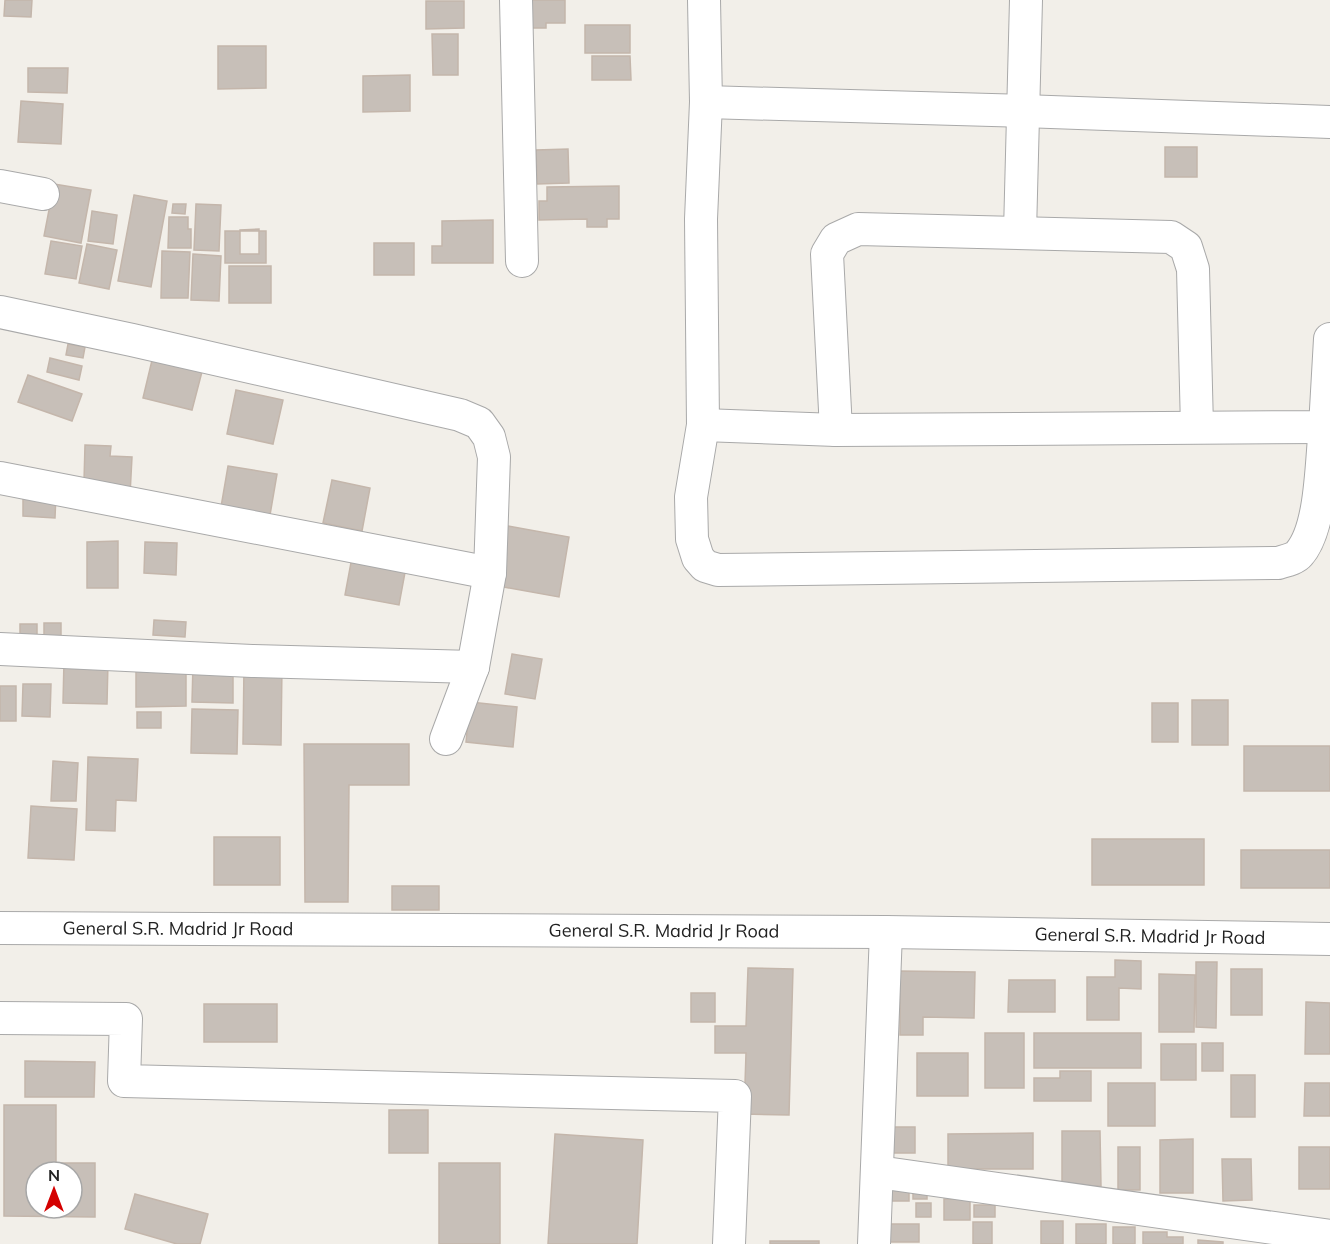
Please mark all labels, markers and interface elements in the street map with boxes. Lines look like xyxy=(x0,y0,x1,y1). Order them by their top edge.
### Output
street label: General S.R. Madrid Jr Road xyxy=(62,916,294,940)
street label: General S.R. Madrid Jr Road xyxy=(548,918,780,943)
street label: General S.R. Madrid Jr Road xyxy=(1034,922,1266,949)
north arrow xyxy=(24,1160,84,1220)
text: N xyxy=(48,1165,60,1185)

